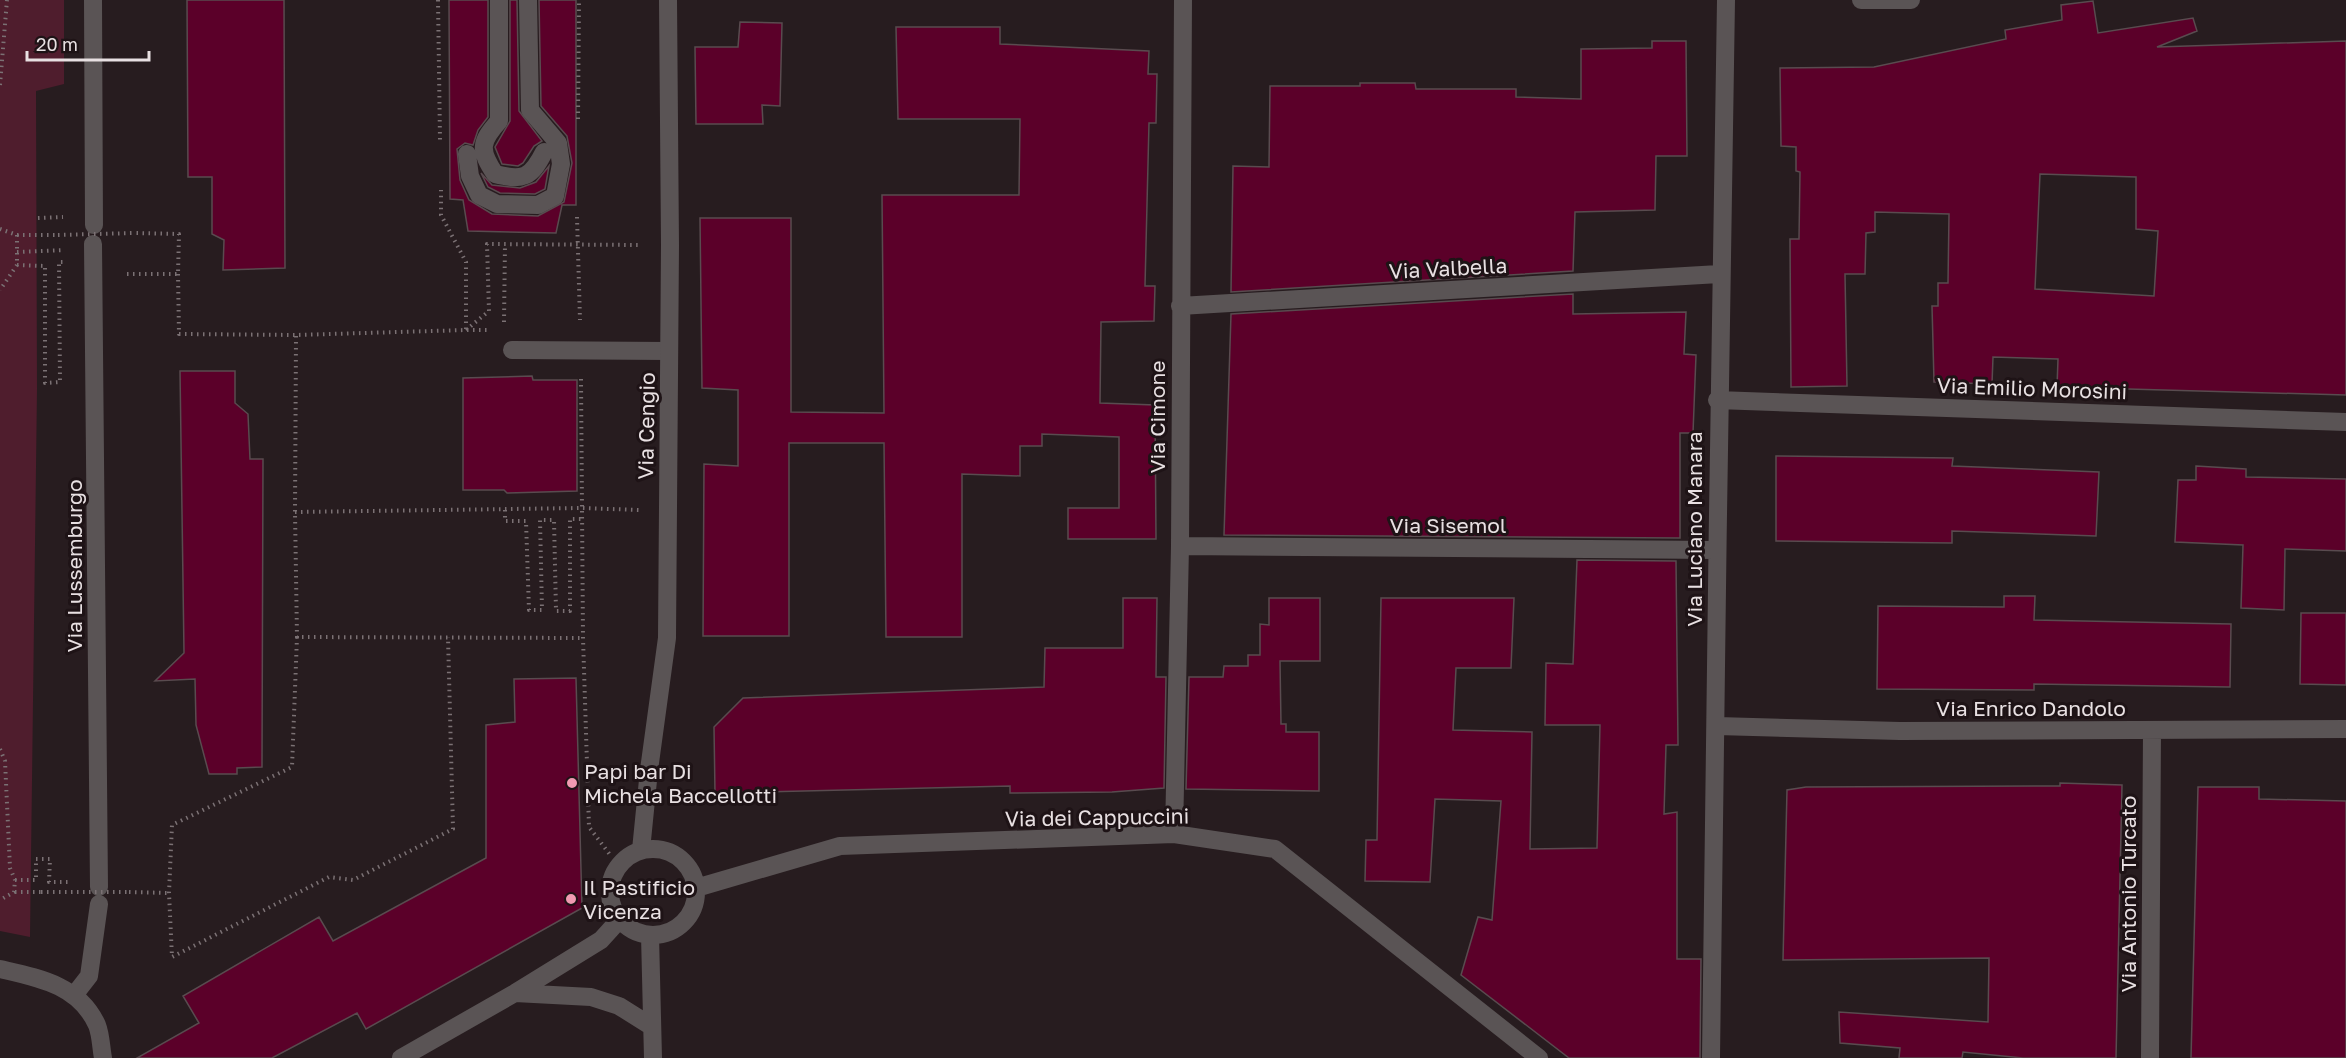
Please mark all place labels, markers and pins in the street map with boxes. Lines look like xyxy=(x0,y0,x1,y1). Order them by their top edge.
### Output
place label: Papi bar Di Michela Baccellotti xyxy=(584,758,777,808)
marker: Papi bar Di Michela Baccellotti xyxy=(565,776,579,790)
place label: Il Pastificio Vicenza xyxy=(583,874,695,924)
marker: Il Pastificio Vicenza xyxy=(564,892,578,906)

